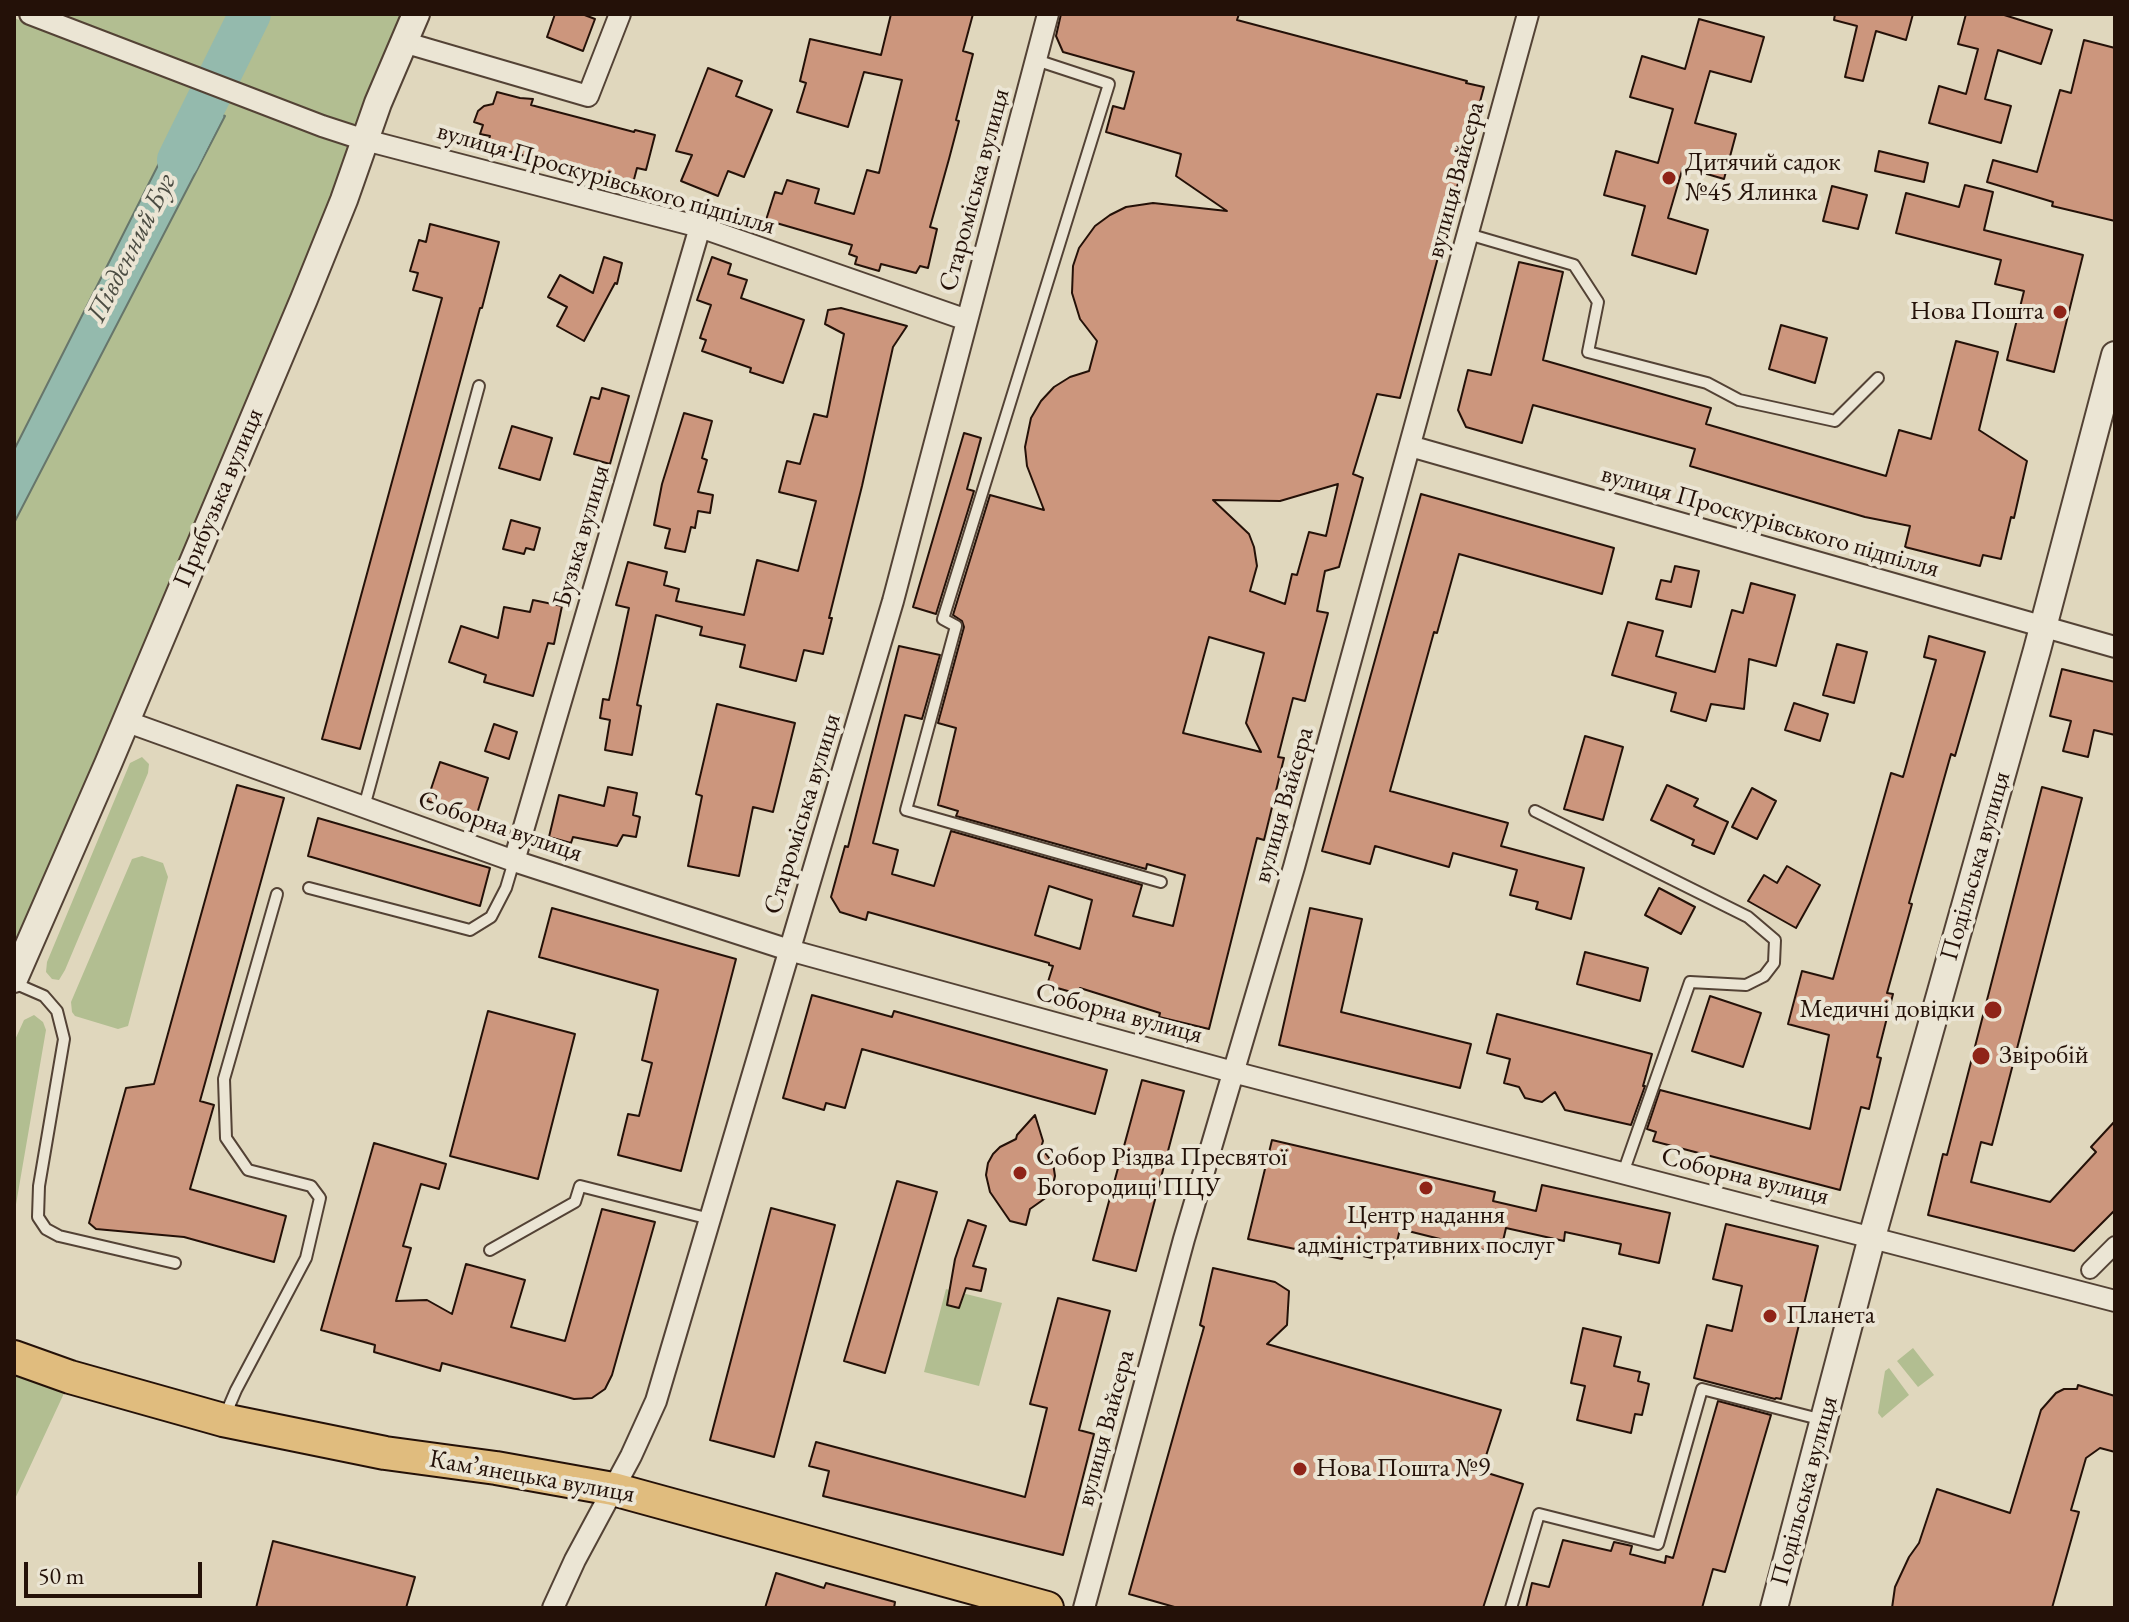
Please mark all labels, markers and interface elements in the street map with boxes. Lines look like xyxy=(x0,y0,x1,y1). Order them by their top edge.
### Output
street label: Староміська вулиця xyxy=(933,85,1017,295)
street label: вулиця Вайсера xyxy=(1420,98,1492,262)
street label: вулиця Проскурівського підпілля xyxy=(433,116,779,242)
place label: Дитячий садок №45 Ялинка xyxy=(1685,147,1841,208)
water label: Південний Буг xyxy=(80,168,184,328)
marker: Дитячий садок №45 Ялинка xyxy=(1660,169,1678,187)
place label: Нова Пошта xyxy=(1910,296,2044,328)
marker: Нова Пошта xyxy=(2051,303,2069,321)
street label: Прибузька вулиця xyxy=(167,404,271,592)
street label: вулиця Проскурівського підпілля xyxy=(1597,459,1943,585)
street label: Бузька вулиця xyxy=(547,461,617,611)
street label: Староміська вулиця xyxy=(758,710,848,918)
street label: вулиця Вайсера xyxy=(1247,723,1321,887)
street label: Подільська вулиця xyxy=(1934,768,2018,964)
street label: Соборна вулиця xyxy=(414,784,586,870)
street label: Соборна вулиця xyxy=(1032,977,1206,1051)
place label: Медичні довідки xyxy=(1800,994,1975,1026)
marker: Медичні довідки xyxy=(1982,999,2004,1021)
place label: Звіробій xyxy=(1999,1040,2088,1072)
marker: Звіробій xyxy=(1970,1045,1992,1067)
street label: Соборна вулиця xyxy=(1658,1141,1832,1213)
place label: Собор Різдва Пресвятої Богородиці ПЦУ xyxy=(1036,1142,1287,1204)
marker: Собор Різдва Пресвятої Богородиці ПЦУ xyxy=(1011,1164,1029,1182)
marker: Центр надання адміністративних послуг xyxy=(1417,1179,1435,1197)
place label: Центр надання адміністративних послуг xyxy=(1297,1200,1555,1262)
place label: Планета xyxy=(1786,1300,1875,1332)
marker: Планета xyxy=(1761,1307,1779,1325)
street label: вулиця Вайсера xyxy=(1070,1346,1142,1510)
street label: Подільська вулиця xyxy=(1765,1393,1845,1589)
street label: Камʼянецька вулиця xyxy=(427,1444,637,1510)
place label: Нова Пошта №9 xyxy=(1316,1453,1490,1485)
marker: Нова Пошта №9 xyxy=(1291,1460,1309,1478)
scale bar xyxy=(28,1546,206,1596)
text: 50 m xyxy=(38,1560,85,1591)

